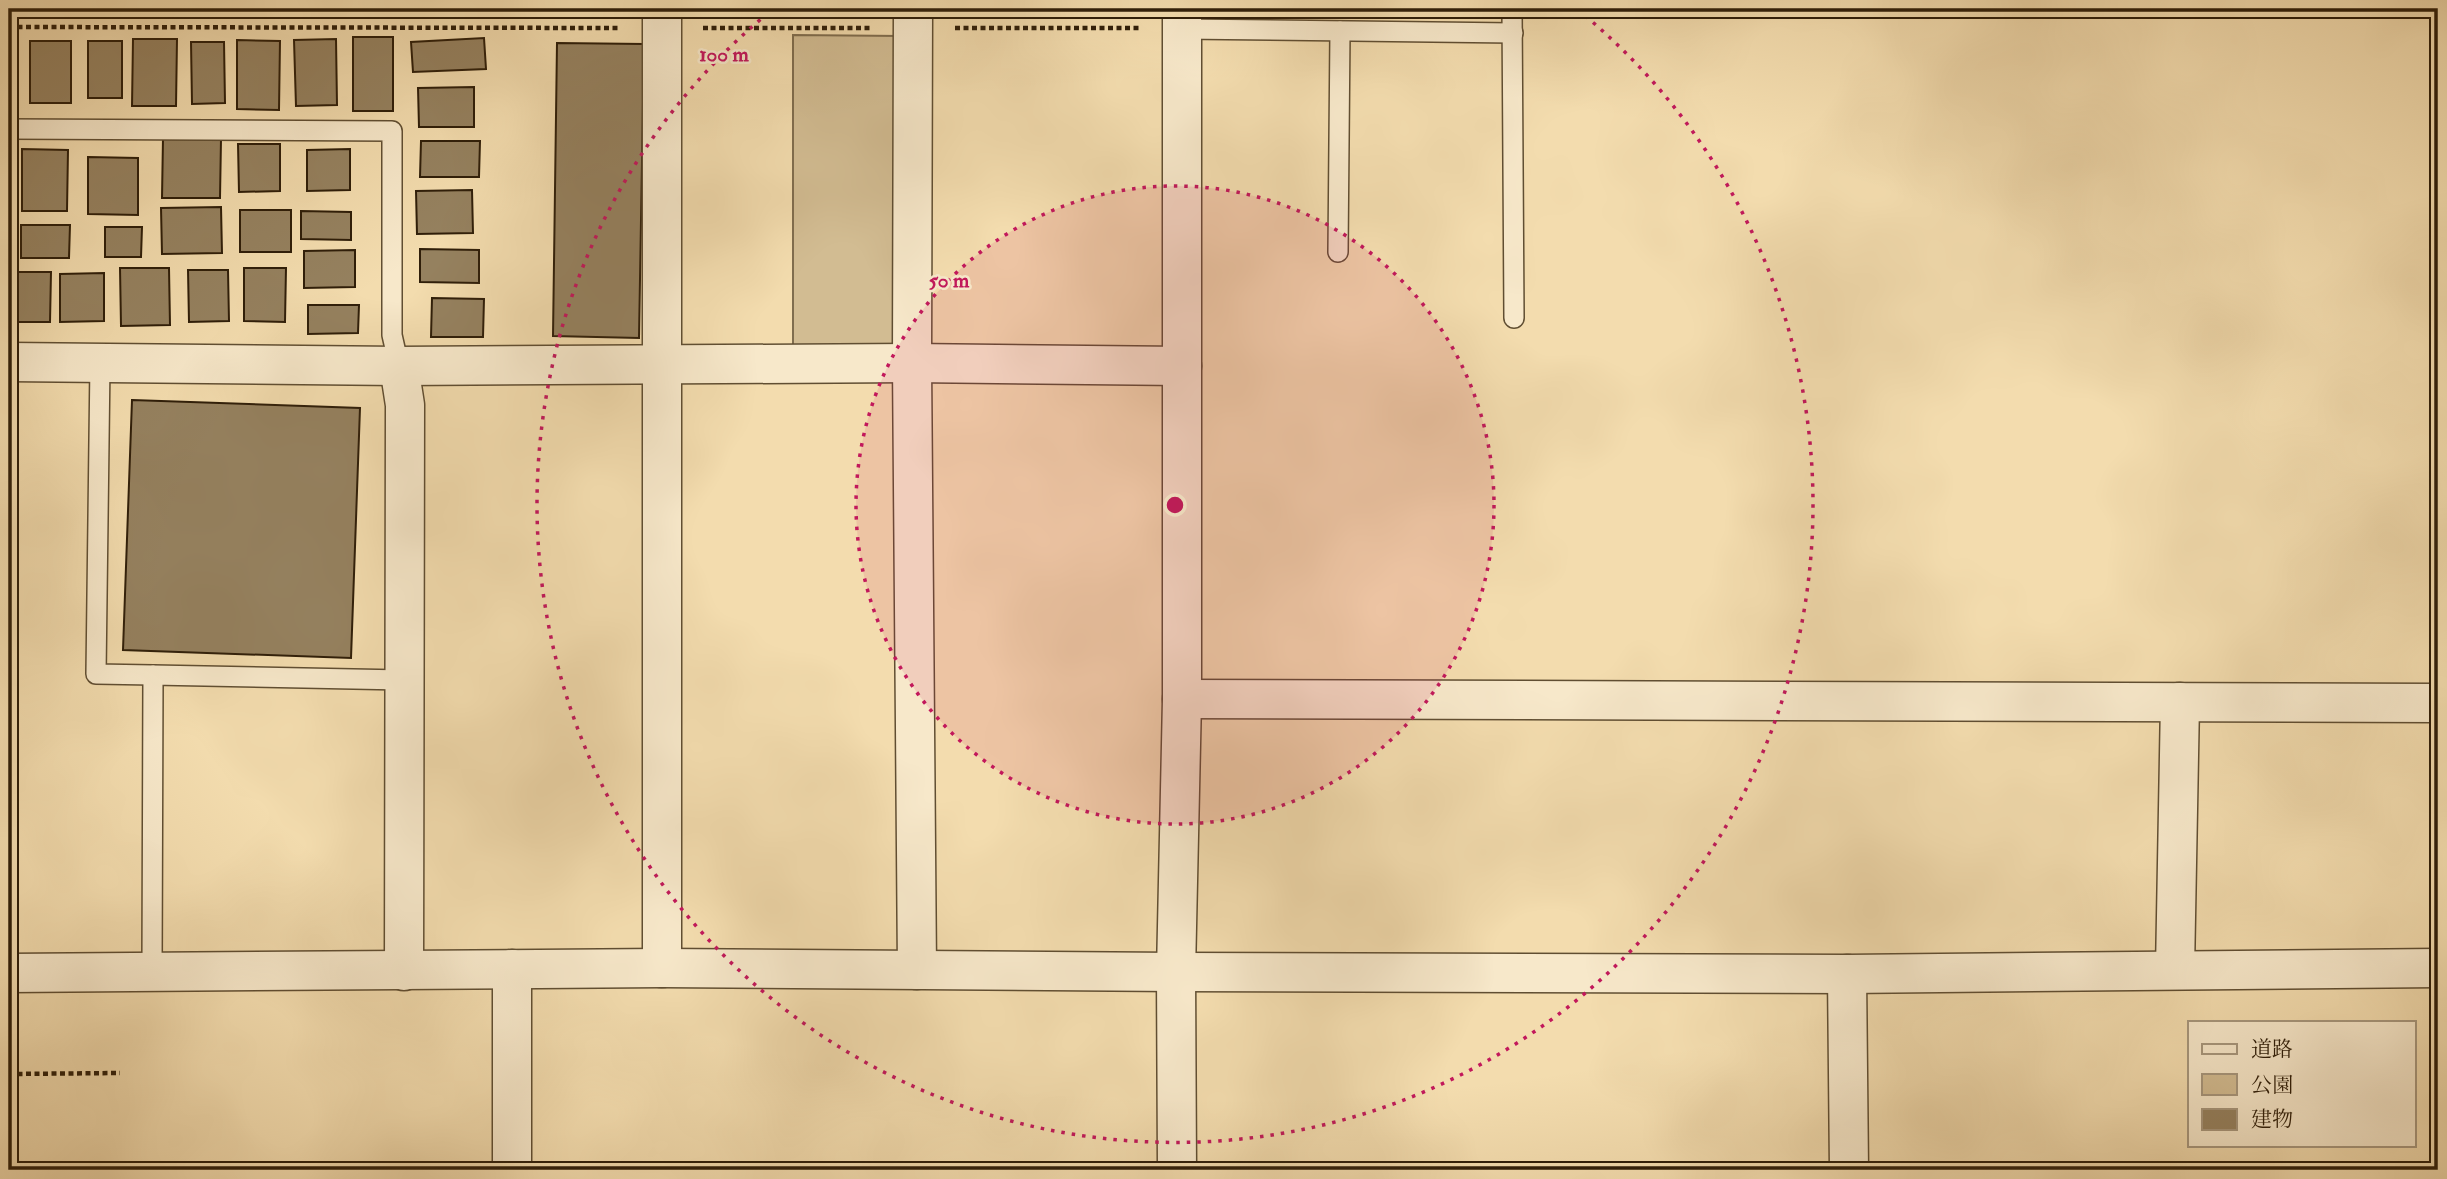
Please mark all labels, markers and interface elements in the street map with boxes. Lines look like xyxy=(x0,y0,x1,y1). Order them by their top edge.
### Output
text: 100 m xyxy=(699,41,750,68)
text: 50 m xyxy=(929,267,970,294)
centre of rings xyxy=(1163,493,1187,517)
legend xyxy=(2188,1021,2416,1148)
text: 道路 xyxy=(2251,1036,2293,1063)
text: 公園 xyxy=(2251,1072,2293,1099)
text: 建物 xyxy=(2251,1106,2293,1133)

